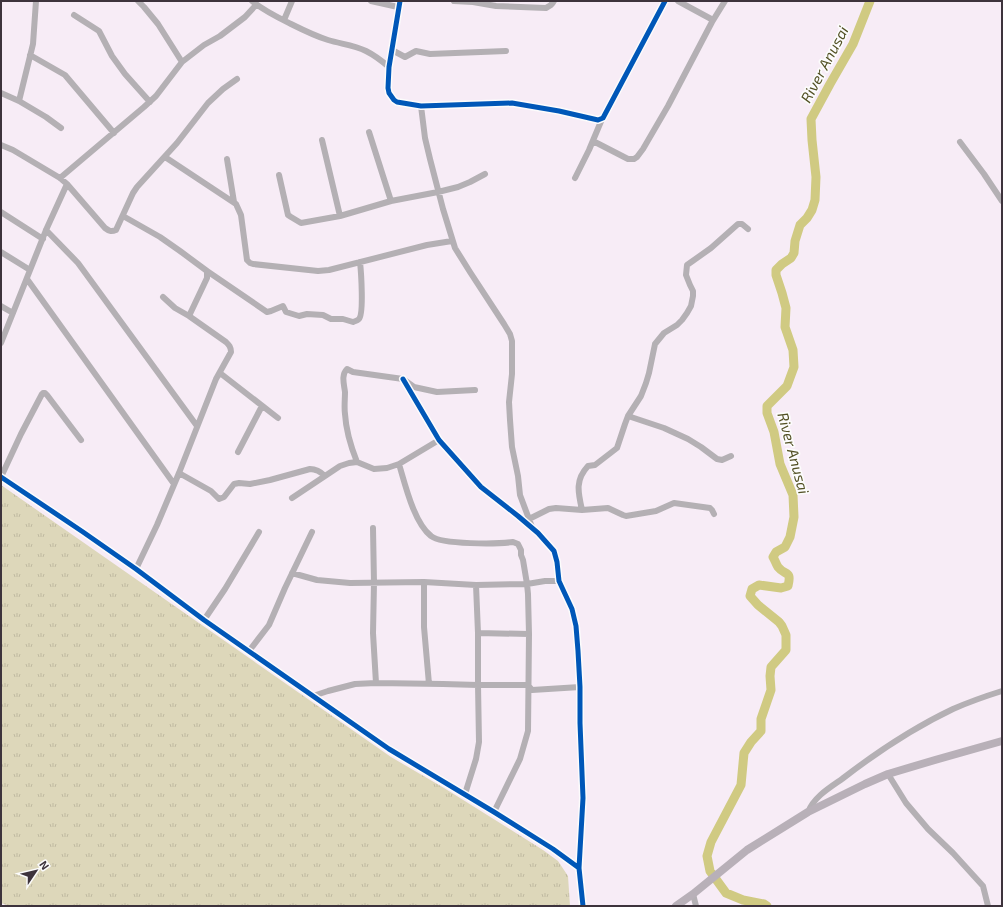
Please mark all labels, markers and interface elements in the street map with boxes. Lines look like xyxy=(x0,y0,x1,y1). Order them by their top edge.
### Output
water label: River Anusai xyxy=(796,22,852,105)
water label: River Anusai xyxy=(774,410,814,496)
north arrow xyxy=(16,851,56,891)
text: N xyxy=(37,858,52,872)

